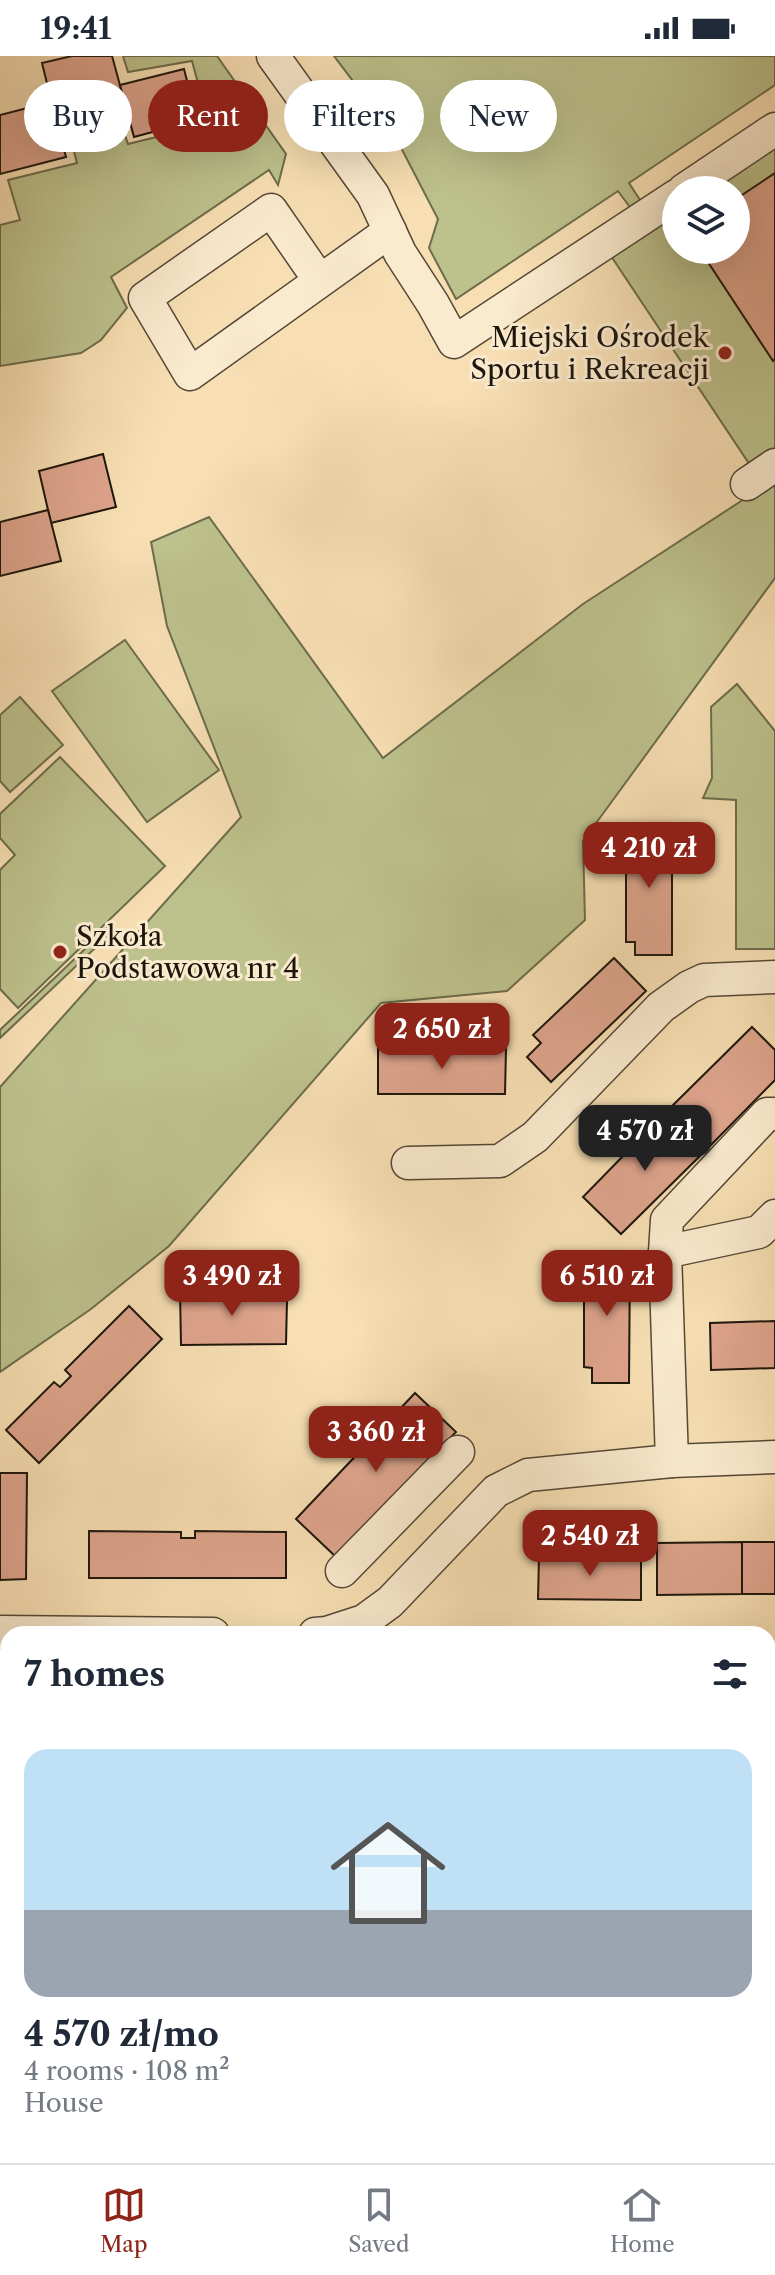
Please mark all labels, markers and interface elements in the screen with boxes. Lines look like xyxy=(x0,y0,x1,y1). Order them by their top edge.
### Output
text: 19:41 xyxy=(40,10,112,47)
chip: Buy xyxy=(24,80,132,152)
chip: Rent xyxy=(148,80,268,152)
chip: Filters xyxy=(284,80,424,152)
chip: New xyxy=(440,80,557,152)
map controls xyxy=(662,176,750,264)
button: layers xyxy=(662,176,750,264)
place label: Miejski Ośrodek Sportu i Rekreacji xyxy=(470,320,711,386)
marker: Miejski Ośrodek Sportu i Rekreacji xyxy=(716,344,734,362)
pin: 4 210 zł xyxy=(566,822,732,890)
text: 4 210 zł xyxy=(601,832,697,864)
place label: Szkoła Podstawowa nr 4 xyxy=(76,919,299,985)
marker: Szkoła Podstawowa nr 4 xyxy=(51,943,69,961)
pin: 2 650 zł xyxy=(359,1003,525,1071)
text: 2 650 zł xyxy=(393,1013,491,1045)
pin: 4 570 zł xyxy=(562,1105,728,1173)
text: 4 570 zł xyxy=(597,1115,693,1147)
pin: 3 490 zł xyxy=(149,1250,315,1318)
pin: 6 510 zł xyxy=(524,1250,690,1318)
text: 3 490 zł xyxy=(182,1260,282,1292)
text: 6 510 zł xyxy=(560,1260,654,1292)
pin: 3 360 zł xyxy=(293,1406,459,1474)
text: 3 360 zł xyxy=(327,1416,425,1448)
pin: 2 540 zł xyxy=(507,1510,673,1578)
text: 2 540 zł xyxy=(541,1520,639,1552)
icon: filters xyxy=(708,1652,752,1696)
text: 7 homes xyxy=(24,1653,165,1695)
icon: home xyxy=(316,1801,460,1945)
text: 4 570 zł/mo xyxy=(24,2013,219,2055)
text: 4 rooms · 108 m² xyxy=(24,2055,230,2087)
text: House xyxy=(24,2087,104,2119)
tab: Map xyxy=(100,2183,148,2258)
tab: Saved xyxy=(348,2183,409,2258)
tab: Home xyxy=(610,2183,675,2258)

